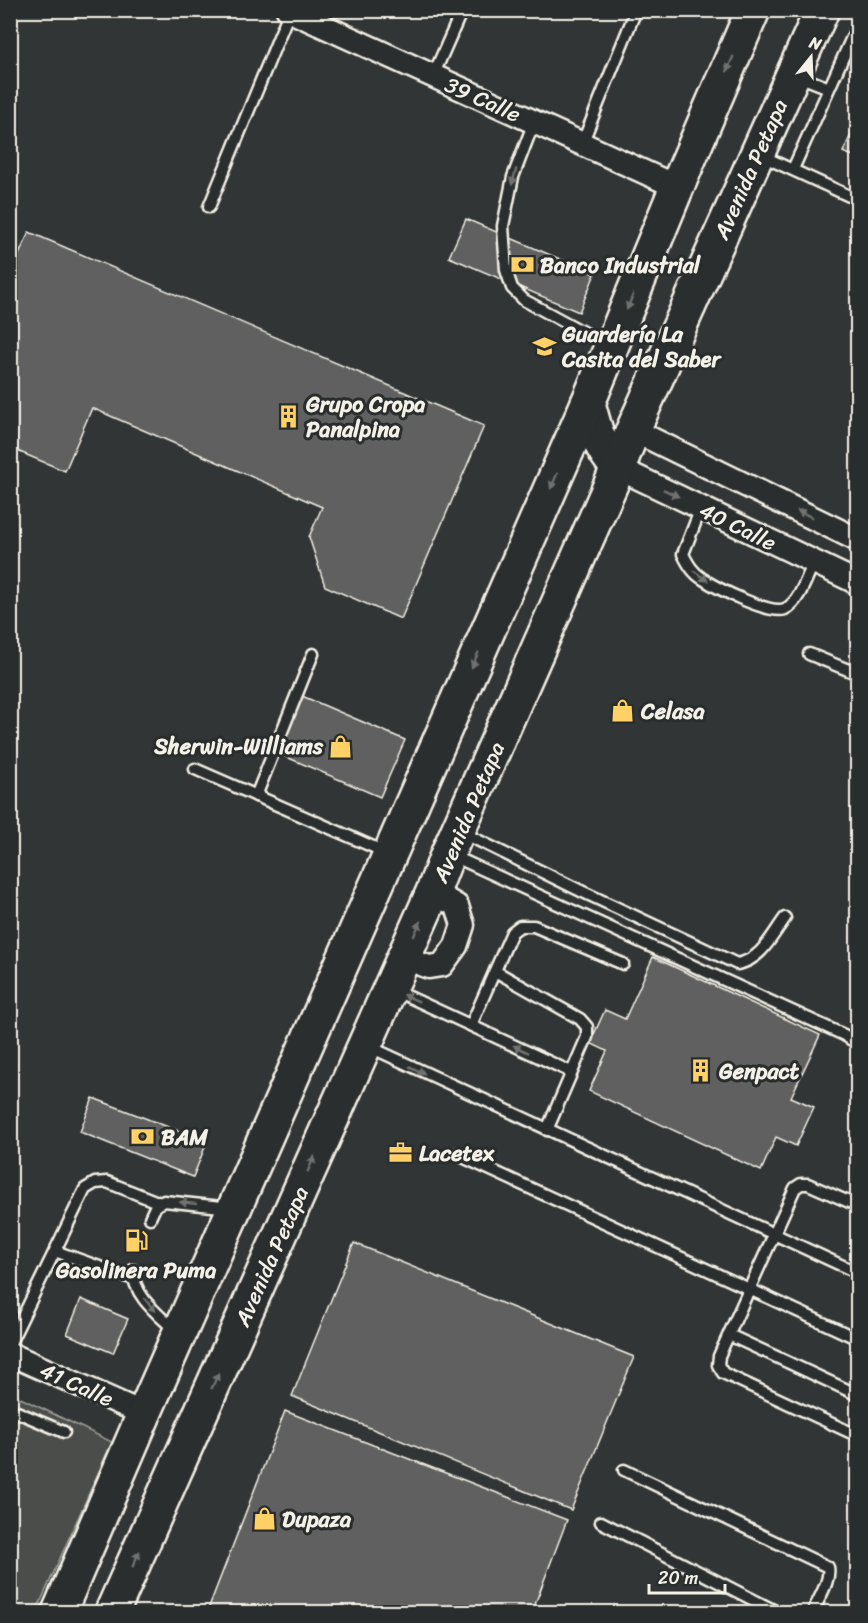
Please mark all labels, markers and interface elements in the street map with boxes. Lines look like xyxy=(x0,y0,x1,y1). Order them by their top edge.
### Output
north arrow xyxy=(781,27,841,87)
text: N xyxy=(805,27,826,59)
one-way arrow xyxy=(725,56,735,74)
street label: 39 Calle xyxy=(438,65,527,134)
street label: Avenida Petapa xyxy=(702,93,799,247)
one-way arrow xyxy=(508,168,518,186)
place label: Banco Industrial xyxy=(540,246,702,285)
bank icon: Banco Industrial xyxy=(509,252,535,278)
one-way arrow xyxy=(625,293,635,311)
place label: Guardería La Casita del Saber xyxy=(561,315,722,379)
school or university icon: Guardería La Casita del Saber xyxy=(531,334,557,360)
place label: Grupo Cropa Panalpina xyxy=(305,385,425,449)
building icon: Grupo Cropa Panalpina xyxy=(275,404,301,430)
one-way arrow xyxy=(549,473,558,490)
one-way arrow xyxy=(662,488,680,498)
street label: 40 Calle xyxy=(692,491,783,562)
one-way arrow xyxy=(796,510,814,520)
one-way arrow xyxy=(693,570,709,583)
one-way arrow xyxy=(470,651,479,669)
place label: Celasa xyxy=(640,692,705,731)
shop icon: Celasa xyxy=(610,698,636,724)
place label: Sherwin-Williams xyxy=(153,727,324,766)
shop icon: Sherwin-Williams xyxy=(328,733,354,759)
street label: Avenida Petapa xyxy=(421,735,516,890)
one-way arrow xyxy=(412,919,422,937)
one-way arrow xyxy=(402,993,420,1003)
one-way arrow xyxy=(512,1044,529,1053)
place label: Genpact xyxy=(718,1052,800,1091)
building icon: Genpact xyxy=(688,1058,714,1084)
one-way arrow xyxy=(408,1066,425,1075)
place label: BAM xyxy=(161,1118,208,1157)
bank icon: BAM xyxy=(130,1124,156,1150)
place label: Lacetex xyxy=(419,1134,495,1173)
office icon: Lacetex xyxy=(388,1140,414,1166)
one-way arrow xyxy=(307,1156,316,1173)
street label: Avenida Petapa xyxy=(223,1180,320,1334)
one-way arrow xyxy=(178,1199,197,1208)
fuel station icon: Gasolinera Puma xyxy=(123,1228,149,1254)
place label: Gasolinera Puma xyxy=(55,1251,216,1290)
one-way arrow xyxy=(143,1297,156,1312)
street label: 41 Calle xyxy=(33,1351,120,1418)
one-way arrow xyxy=(211,1372,220,1389)
place label: Dupaza xyxy=(282,1500,352,1539)
shop icon: Dupaza xyxy=(251,1506,277,1532)
one-way arrow xyxy=(132,1550,141,1568)
scale bar xyxy=(649,1557,726,1595)
text: 20 m xyxy=(658,1562,698,1594)

